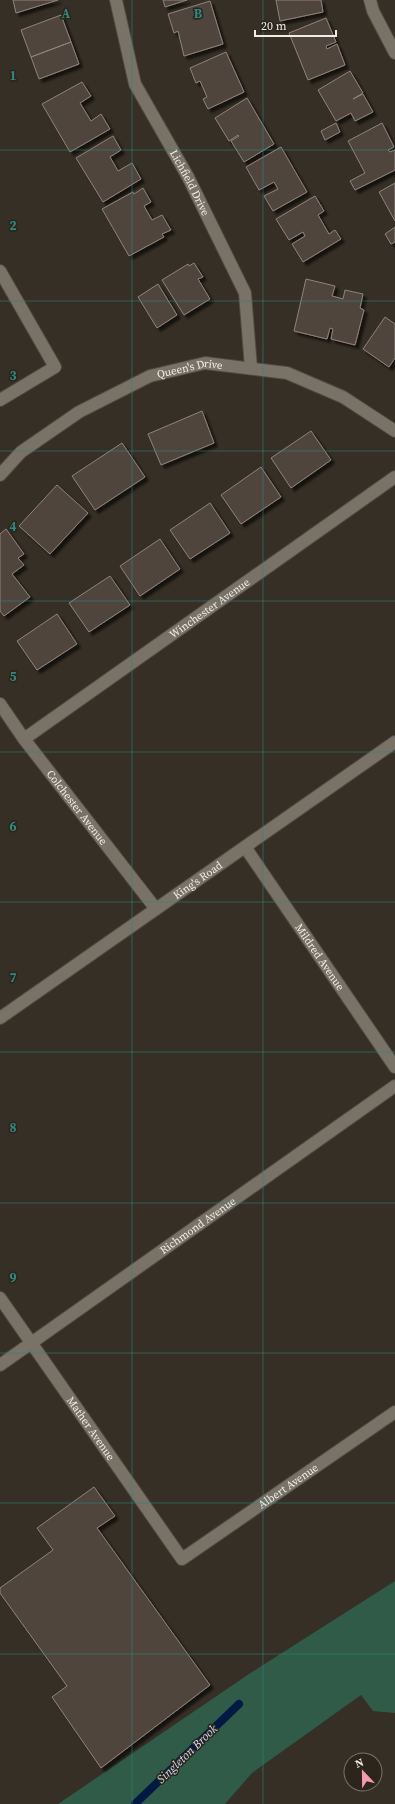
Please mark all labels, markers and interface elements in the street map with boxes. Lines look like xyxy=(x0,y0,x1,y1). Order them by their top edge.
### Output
text: A xyxy=(62,5,71,22)
text: B xyxy=(194,5,203,22)
scale bar xyxy=(255,12,336,38)
text: 20 m xyxy=(261,18,287,34)
text: 1 xyxy=(9,67,17,84)
street label: Lichfield Drive xyxy=(166,147,213,218)
text: 2 xyxy=(9,217,17,234)
street label: Queen's Drive xyxy=(155,355,224,382)
text: 3 xyxy=(9,367,17,384)
text: 4 xyxy=(9,518,17,535)
street label: Winchester Avenue xyxy=(166,574,253,642)
text: 5 xyxy=(9,668,17,685)
street label: Colchester Avenue xyxy=(43,767,111,848)
text: 6 xyxy=(9,818,17,835)
street label: King's Road xyxy=(170,857,226,902)
street label: Mildred Avenue xyxy=(292,920,348,994)
text: 7 xyxy=(9,969,17,986)
text: 8 xyxy=(9,1119,17,1136)
street label: Richmond Avenue xyxy=(157,1193,239,1257)
text: 9 xyxy=(9,1269,17,1286)
street label: Mather Avenue xyxy=(63,1394,119,1464)
street label: Albert Avenue xyxy=(255,1460,321,1512)
water label: Singleton Brook xyxy=(153,1721,221,1787)
north arrow xyxy=(343,1752,383,1792)
text: N xyxy=(353,1755,366,1772)

